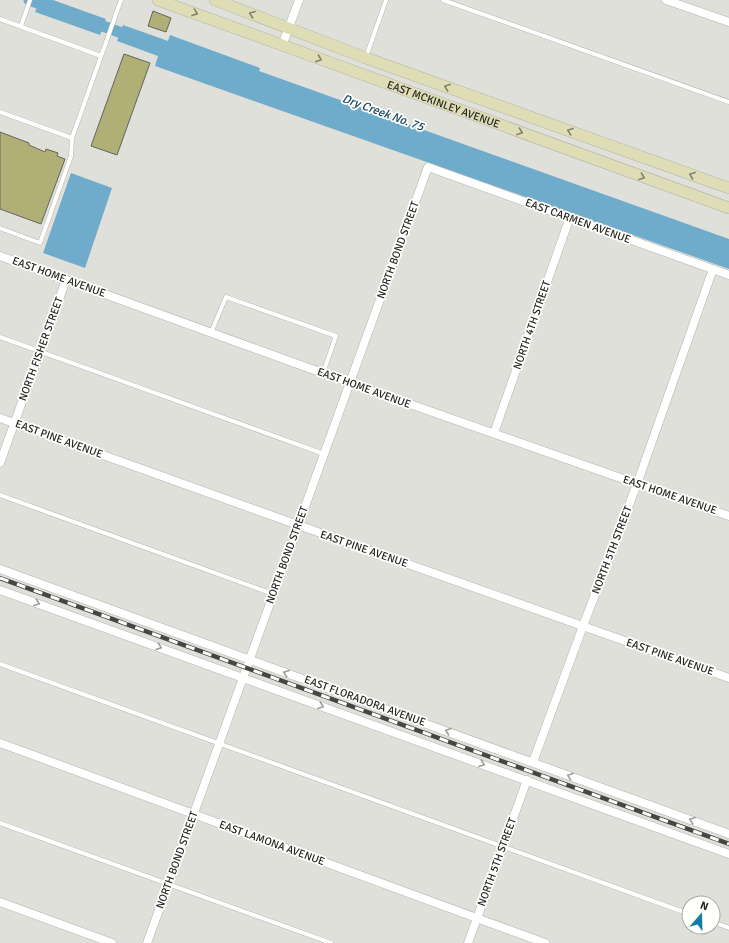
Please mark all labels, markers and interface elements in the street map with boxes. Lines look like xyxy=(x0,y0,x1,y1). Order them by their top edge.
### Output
one-way arrow xyxy=(191,9,198,17)
one-way arrow xyxy=(249,10,256,18)
one-way arrow xyxy=(315,54,322,63)
street label: EAST MCKINLEY AVENUE xyxy=(385,78,502,131)
one-way arrow xyxy=(444,83,451,92)
water label: Dry Creek No. 75 xyxy=(340,91,427,135)
one-way arrow xyxy=(566,127,573,135)
one-way arrow xyxy=(516,128,523,136)
one-way arrow xyxy=(689,171,696,179)
one-way arrow xyxy=(638,172,645,180)
street label: EAST CARMEN AVENUE xyxy=(523,196,633,246)
street label: NORTH BOND STREET xyxy=(374,199,422,301)
street label: EAST HOME AVENUE xyxy=(10,254,108,300)
street label: NORTH 4TH STREET xyxy=(511,278,554,371)
street label: NORTH FISHER STREET xyxy=(16,295,66,403)
street label: EAST HOME AVENUE xyxy=(315,365,413,411)
street label: EAST PINE AVENUE xyxy=(14,417,104,461)
street label: EAST HOME AVENUE xyxy=(621,473,719,517)
street label: NORTH BOND STREET xyxy=(263,504,311,606)
street label: NORTH 5TH STREET xyxy=(589,504,635,596)
street label: EAST PINE AVENUE xyxy=(318,528,410,570)
one-way arrow xyxy=(33,598,40,607)
street label: EAST PINE AVENUE xyxy=(624,636,716,678)
one-way arrow xyxy=(155,643,162,651)
one-way arrow xyxy=(283,669,290,677)
street label: EAST FLORADORA AVENUE xyxy=(303,673,427,729)
one-way arrow xyxy=(317,701,324,709)
one-way arrow xyxy=(445,728,452,736)
one-way arrow xyxy=(479,760,486,768)
one-way arrow xyxy=(567,772,574,780)
street label: NORTH BOND STREET xyxy=(153,809,201,911)
street label: NORTH 5TH STREET xyxy=(475,815,519,908)
one-way arrow xyxy=(689,817,696,825)
street label: EAST LAMONA AVENUE xyxy=(217,818,327,868)
north arrow xyxy=(681,895,721,935)
text: N xyxy=(698,899,710,913)

